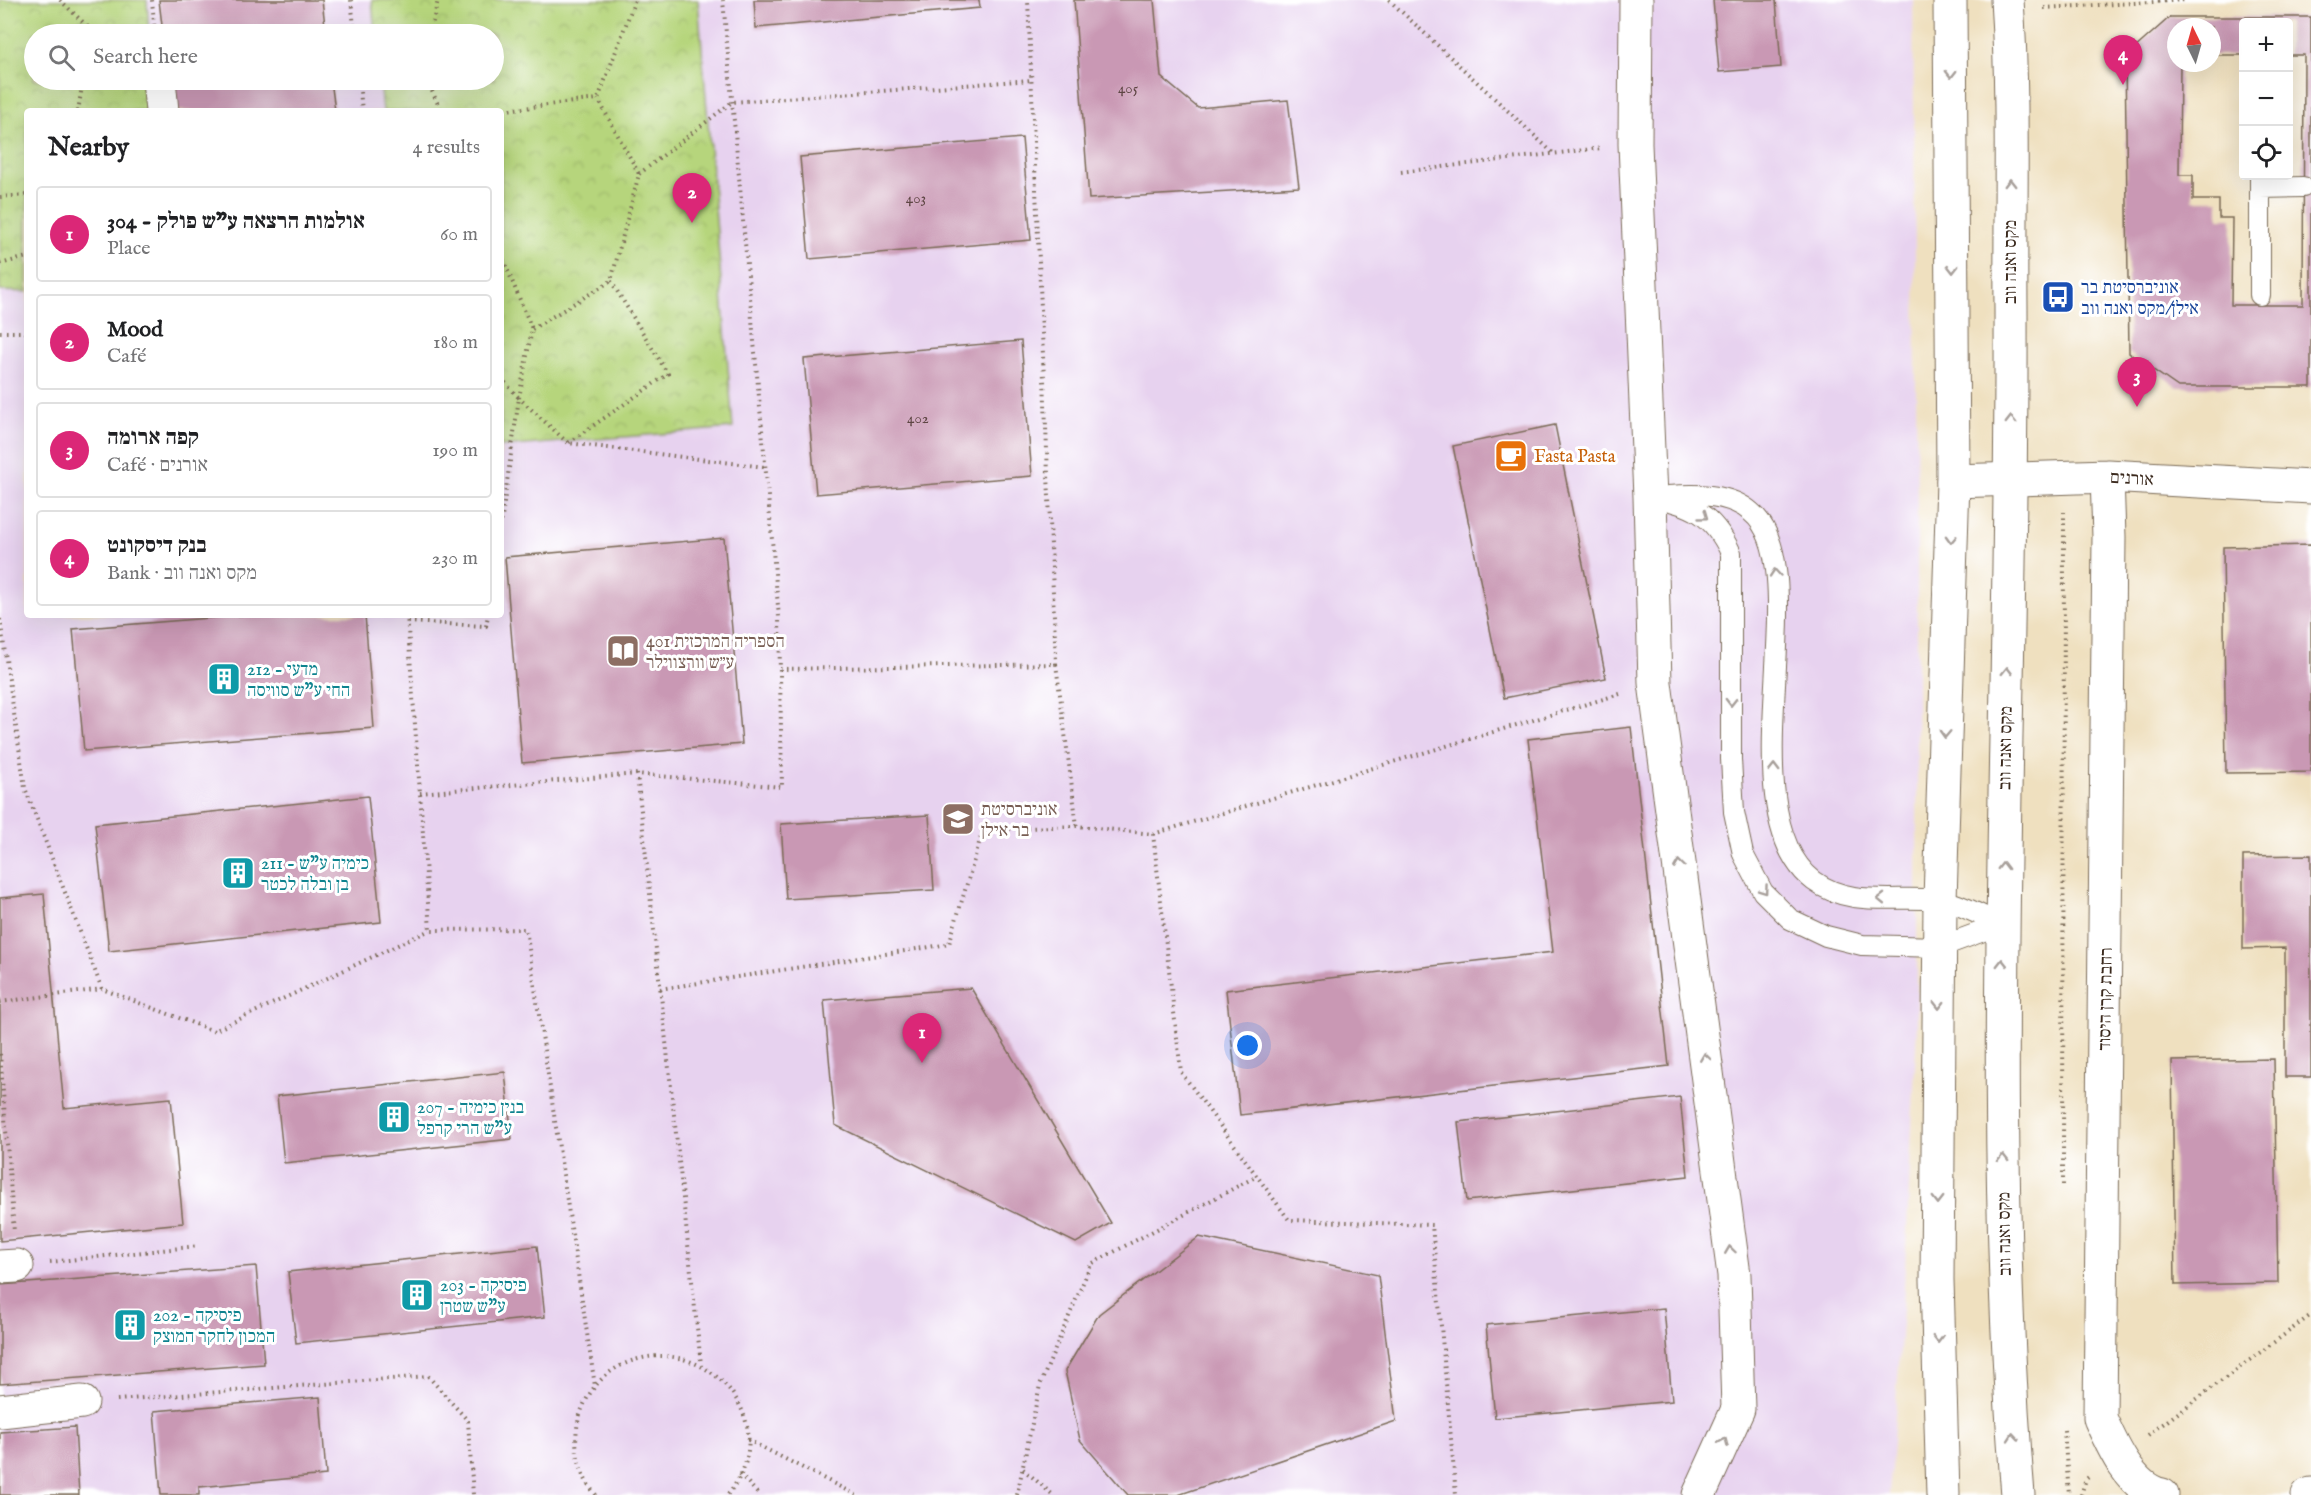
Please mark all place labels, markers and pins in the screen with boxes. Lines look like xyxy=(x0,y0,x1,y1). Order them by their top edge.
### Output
pin: 4 xyxy=(2104,36,2142,85)
pin: 2 xyxy=(672,174,712,223)
place label: אוניברסיטת בר אילן/מקס ואנה ווב xyxy=(2081,277,2199,321)
bus stop icon: אוניברסיטת בר אילן/מקס ואנה ווב xyxy=(2040,279,2076,315)
pin: 3 xyxy=(2118,358,2156,407)
cafe icon: Fasta Pasta xyxy=(1493,438,1529,474)
place label: Fasta Pasta xyxy=(1534,446,1616,469)
place label: 401 הספריה המרכזית ע״ש וורצווילר xyxy=(646,631,785,675)
library icon: 401 הספריה המרכזית ע״ש וורצווילר xyxy=(605,633,641,669)
place label: 212 - מדעי החי ע"ש סוויסה xyxy=(247,659,350,703)
building icon: 212 - מדעי החי ע"ש סוויסה xyxy=(206,661,242,697)
place label: אוניברסיטת בר אילן xyxy=(981,799,1057,843)
school or university icon: אוניברסיטת בר אילן xyxy=(940,801,976,837)
place label: 211 - כימיה ע"ש בן ובלה לכטר xyxy=(261,853,369,897)
building icon: 211 - כימיה ע"ש בן ובלה לכטר xyxy=(220,855,256,891)
pin: 1 xyxy=(902,1014,942,1063)
place label: 207 - בנין כימיה ע"ש הרי קרפל xyxy=(417,1097,525,1141)
building icon: 207 - בנין כימיה ע"ש הרי קרפל xyxy=(376,1099,412,1135)
place label: 203 - פיסיקה ע"ש שטרן xyxy=(440,1275,527,1319)
building icon: 203 - פיסיקה ע"ש שטרן xyxy=(399,1277,435,1313)
place label: 202 - פיסיקה המכון לחקר המוצק xyxy=(153,1305,275,1349)
building icon: 202 - פיסיקה המכון לחקר המוצק xyxy=(112,1307,148,1343)

